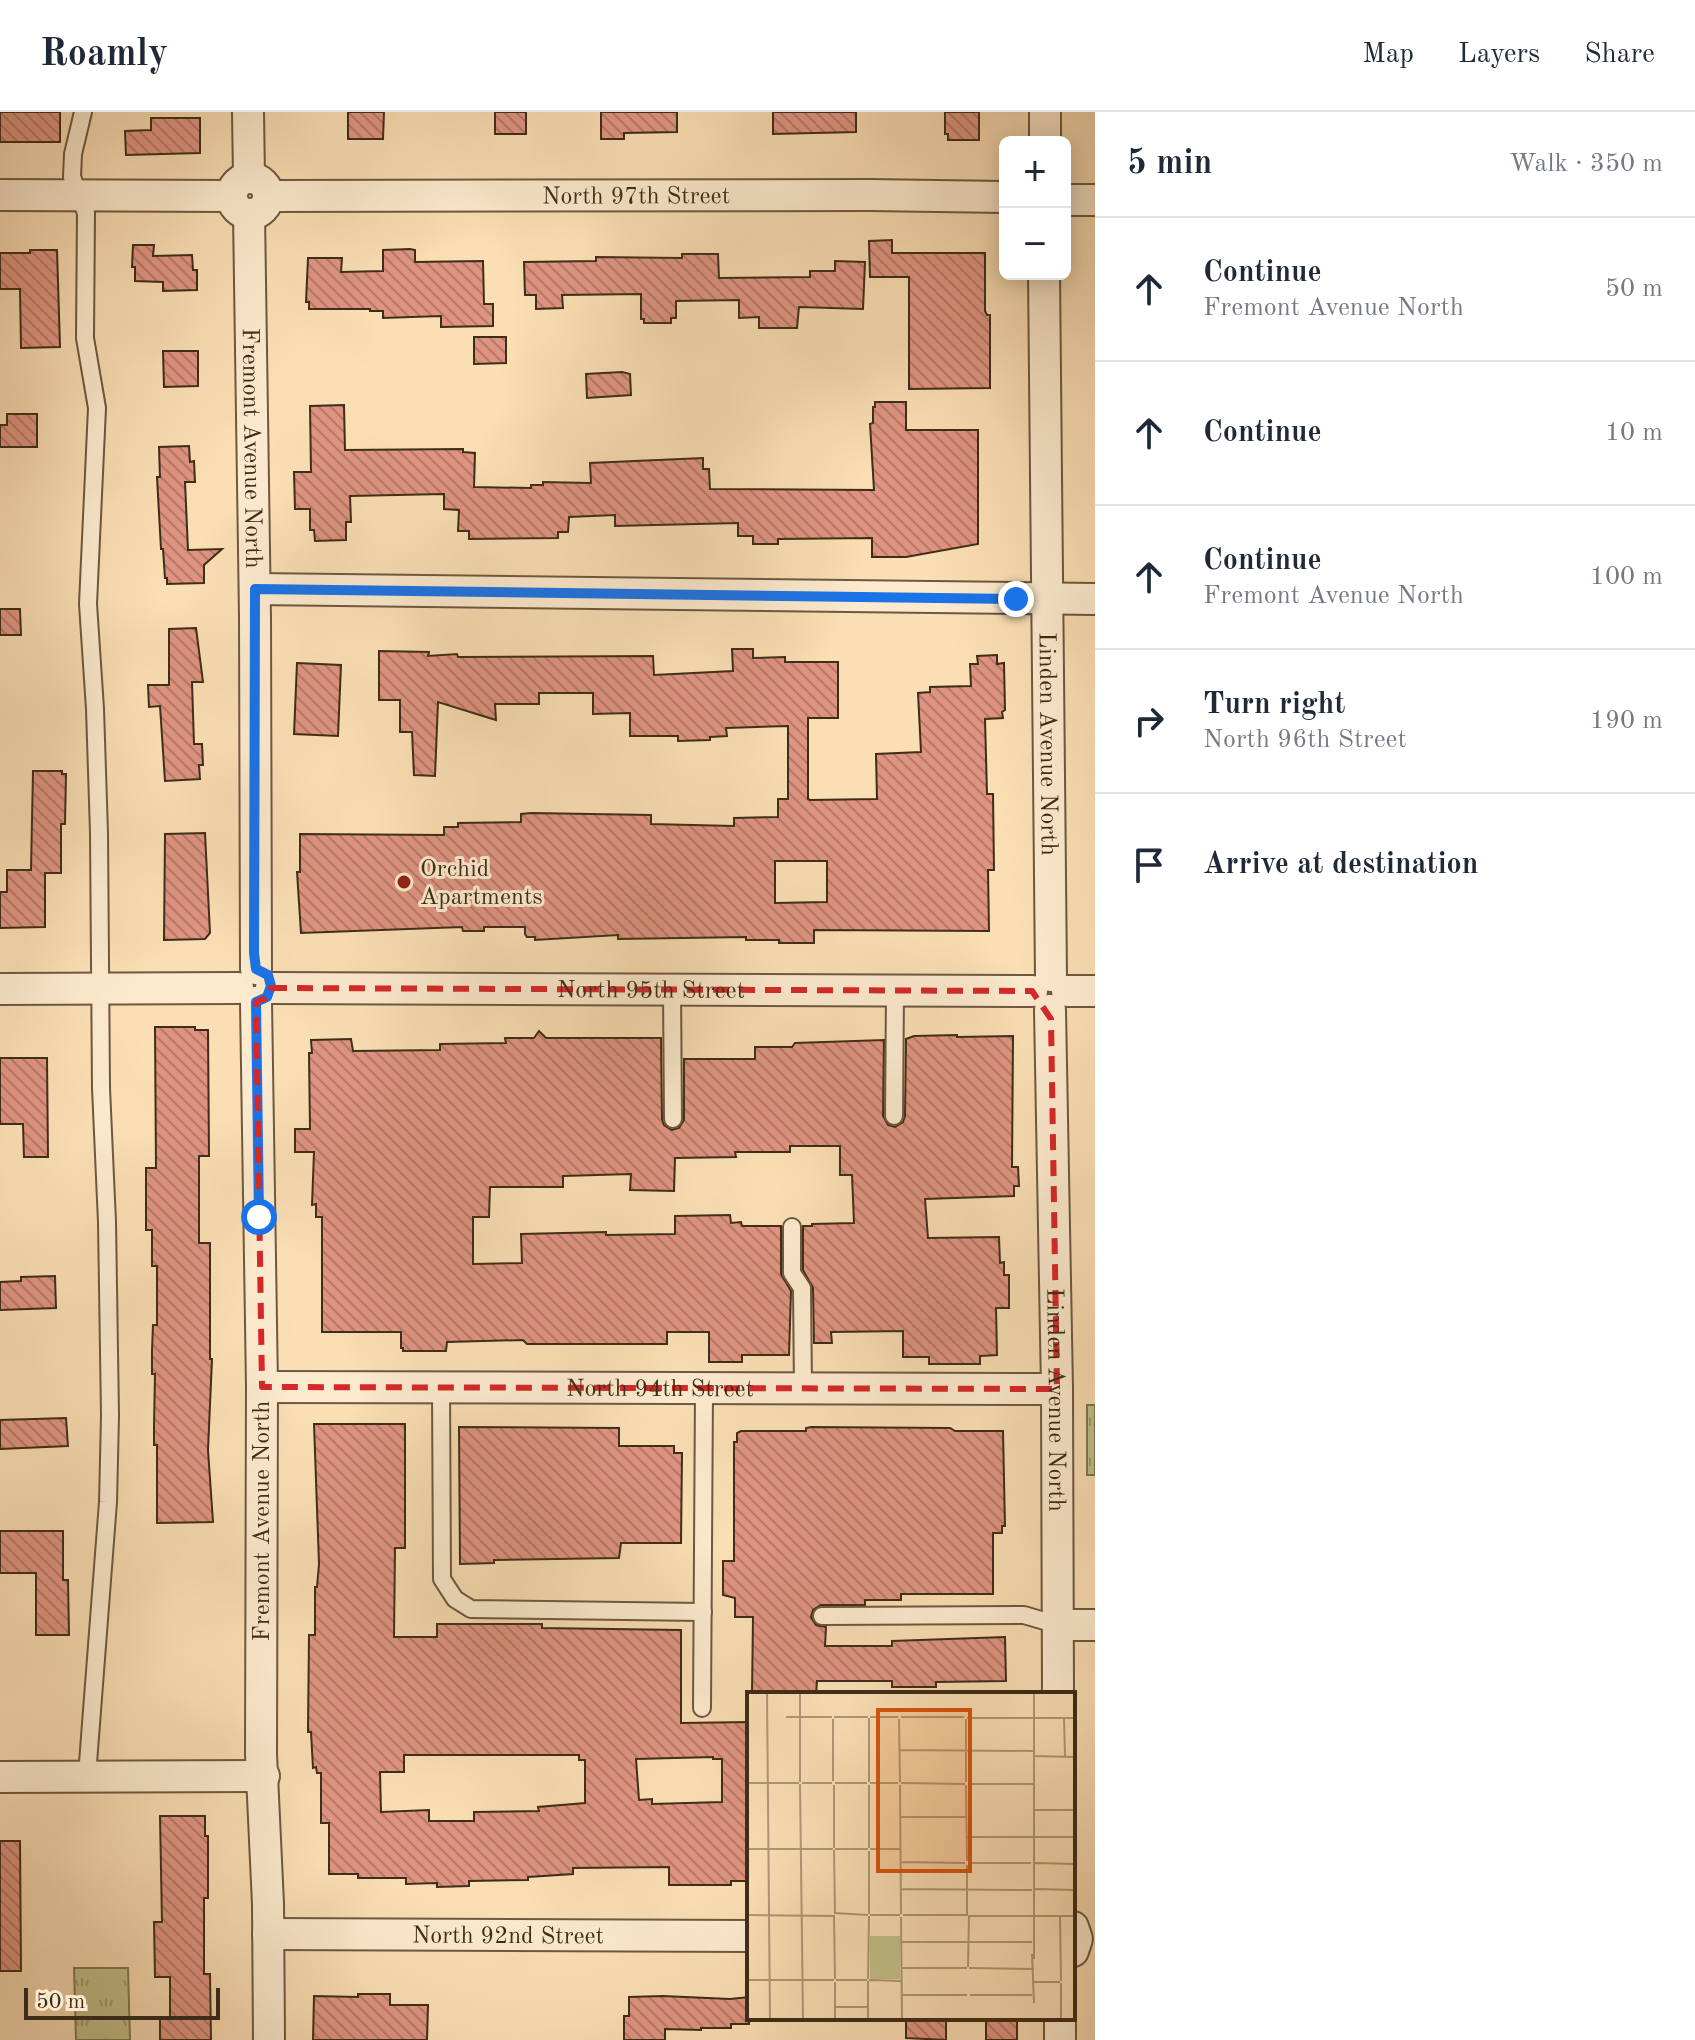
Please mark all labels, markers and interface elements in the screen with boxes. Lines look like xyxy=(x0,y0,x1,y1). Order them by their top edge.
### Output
text: Roamly xyxy=(40,36,168,74)
text: Map xyxy=(1362,41,1414,69)
text: Layers xyxy=(1458,41,1540,69)
text: Share xyxy=(1584,41,1655,69)
map controls xyxy=(999,136,1071,280)
button: + xyxy=(999,136,1071,208)
text: 5 min xyxy=(1127,147,1212,181)
text: Walk · 350 m xyxy=(1509,151,1663,177)
street label: North 97th Street xyxy=(542,185,730,210)
button: − xyxy=(999,208,1071,280)
text: Continue xyxy=(1203,258,1322,288)
icon: ahead xyxy=(1127,267,1171,311)
text: 50 m xyxy=(1605,276,1663,302)
text: Fremont Avenue North xyxy=(1203,295,1464,321)
street label: Fremont Avenue North xyxy=(237,327,264,569)
icon: ahead xyxy=(1127,411,1171,455)
text: Continue xyxy=(1203,418,1322,448)
text: 10 m xyxy=(1605,420,1663,446)
text: Continue xyxy=(1203,546,1322,576)
icon: ahead xyxy=(1127,555,1171,599)
text: 100 m xyxy=(1590,564,1663,590)
route end xyxy=(998,581,1034,617)
text: Fremont Avenue North xyxy=(1203,583,1464,609)
street label: Linden Avenue North xyxy=(1034,632,1060,856)
text: Turn right xyxy=(1203,690,1345,720)
icon: right xyxy=(1127,699,1171,743)
text: 190 m xyxy=(1590,708,1663,734)
text: North 96th Street xyxy=(1203,727,1407,753)
icon: arrive xyxy=(1127,843,1171,887)
text: Arrive at destination xyxy=(1203,850,1478,880)
place label: Orchid Apartments xyxy=(420,858,543,910)
marker: Orchid Apartments xyxy=(395,873,413,891)
street label: North 95th Street xyxy=(557,979,745,1004)
route start xyxy=(241,1199,277,1235)
street label: Linden Avenue North xyxy=(1041,1288,1067,1512)
street label: North 94th Street xyxy=(566,1378,754,1402)
street label: Fremont Avenue North xyxy=(251,1401,275,1641)
inset map xyxy=(747,1692,1075,2020)
street label: North 92nd Street xyxy=(412,1925,604,1949)
scale bar xyxy=(24,1984,220,2020)
text: 50 m xyxy=(36,1991,85,2013)

